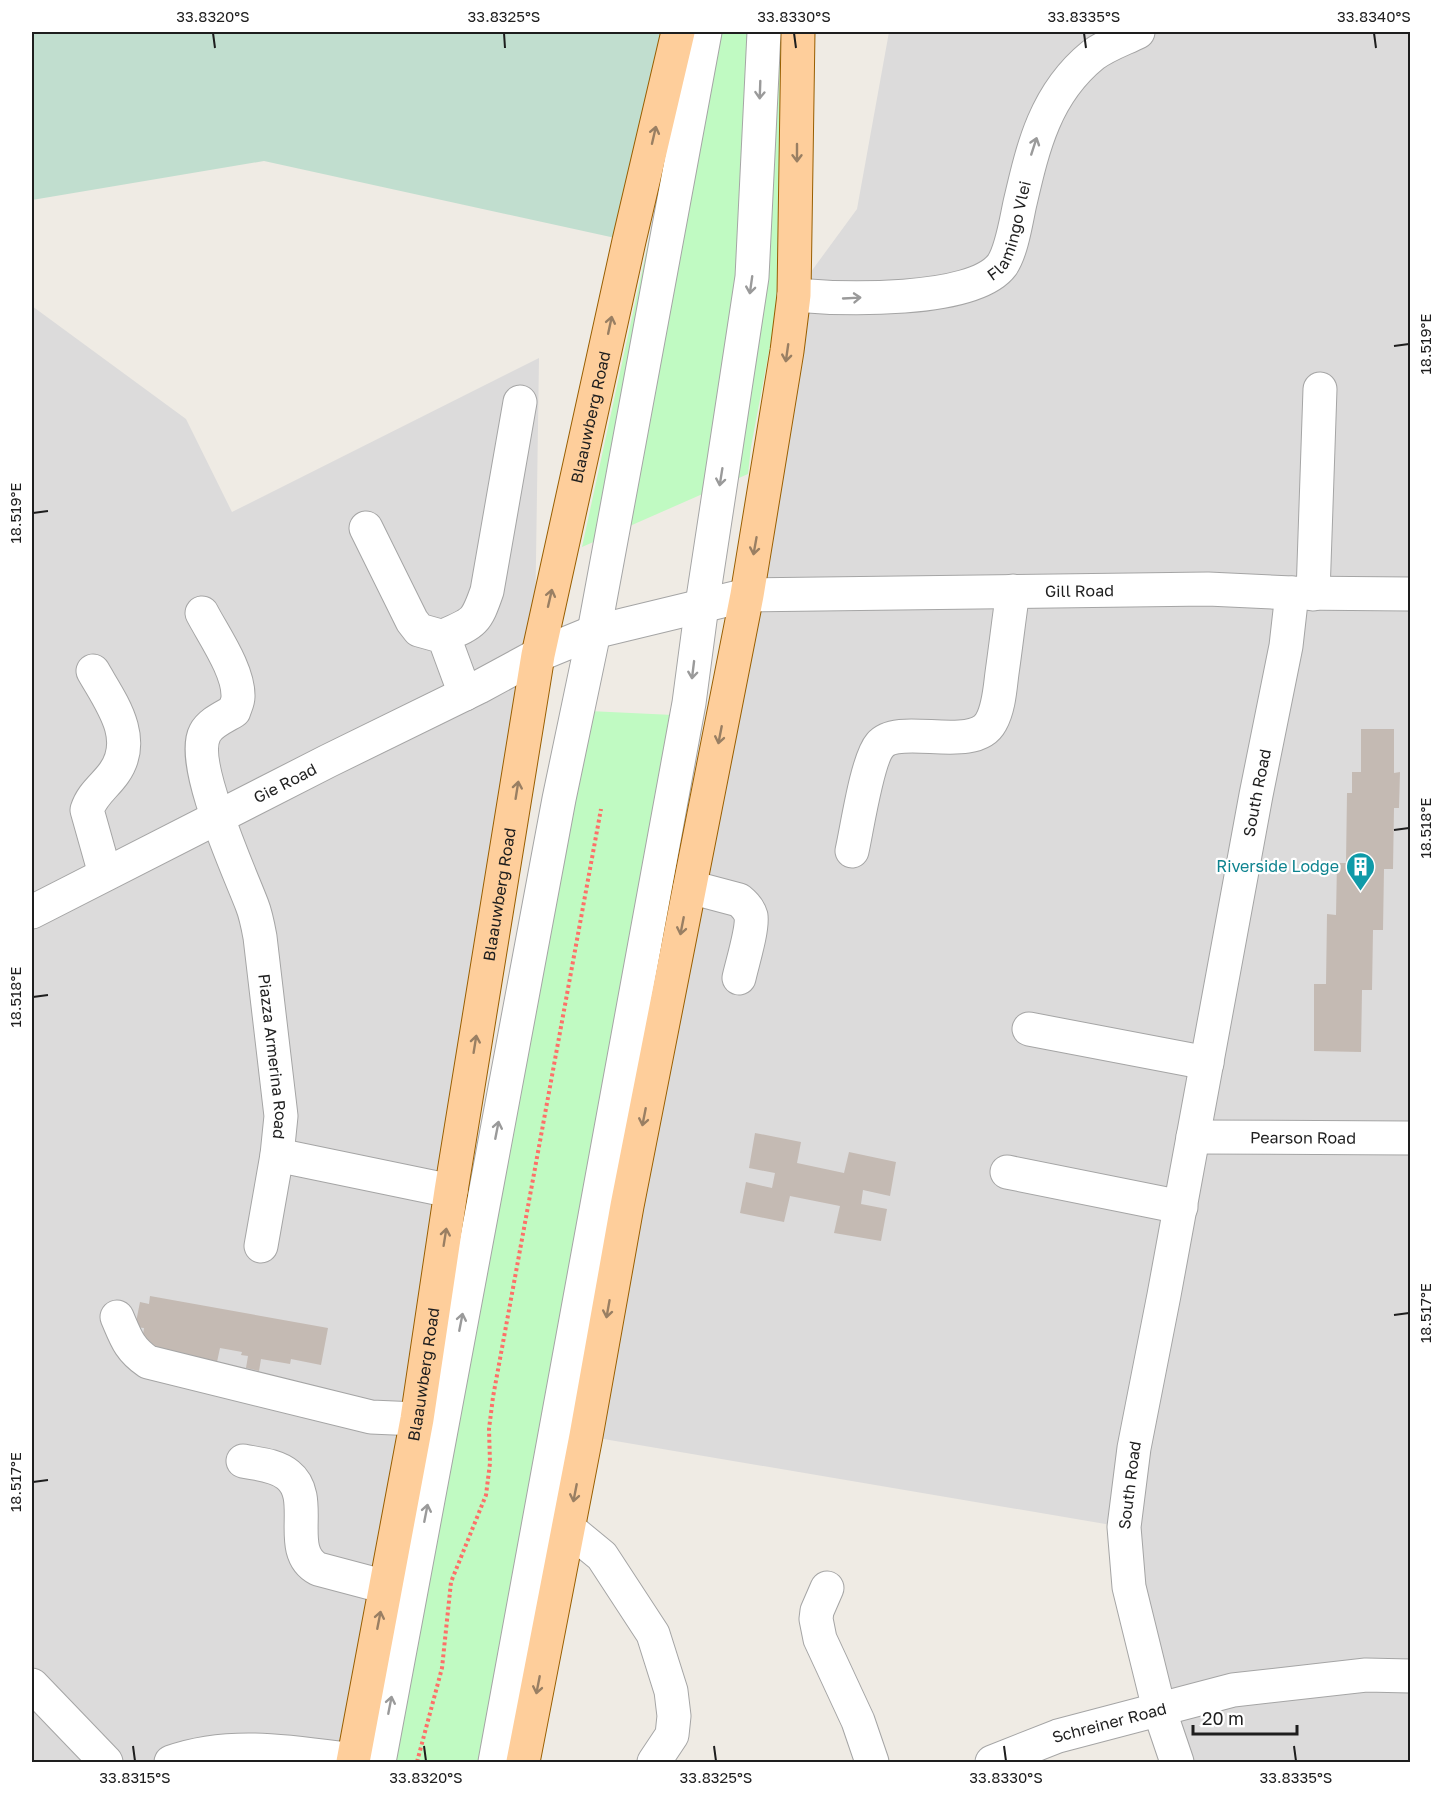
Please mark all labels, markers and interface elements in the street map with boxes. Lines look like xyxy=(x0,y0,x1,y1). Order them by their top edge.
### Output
text: 33.8320°S xyxy=(176,7,250,25)
text: 33.8325°S xyxy=(468,7,540,25)
text: 33.8330°S xyxy=(757,7,831,25)
text: 33.8335°S xyxy=(1048,7,1120,25)
text: 33.8340°S xyxy=(1337,7,1411,25)
one-way arrow xyxy=(754,79,765,99)
one-way arrow xyxy=(648,126,660,145)
one-way arrow xyxy=(1029,137,1040,156)
one-way arrow xyxy=(791,142,803,162)
street label: Flamingo Vlei xyxy=(983,179,1035,285)
one-way arrow xyxy=(746,274,757,294)
one-way arrow xyxy=(842,293,862,304)
text: 18.519°E xyxy=(1416,314,1434,374)
one-way arrow xyxy=(605,316,617,335)
one-way arrow xyxy=(781,343,792,363)
street label: Blaauwberg Road xyxy=(566,349,615,485)
one-way arrow xyxy=(715,467,726,487)
text: 18.519°E xyxy=(6,483,24,543)
one-way arrow xyxy=(749,535,760,555)
street label: Gill Road xyxy=(1045,580,1114,601)
one-way arrow xyxy=(545,588,557,607)
one-way arrow xyxy=(688,660,699,680)
one-way arrow xyxy=(714,724,725,744)
street label: South Road xyxy=(1239,747,1275,838)
street label: Gie Road xyxy=(250,759,320,807)
one-way arrow xyxy=(511,780,522,800)
text: 18.518°E xyxy=(1416,797,1434,859)
street label: Blaauwberg Road xyxy=(478,826,520,963)
building icon: Riverside Lodge xyxy=(1344,850,1376,892)
place label: Riverside Lodge xyxy=(1216,856,1339,876)
one-way arrow xyxy=(676,916,687,935)
text: 18.518°E xyxy=(6,966,24,1028)
street label: Piazza Armerina Road xyxy=(254,973,291,1140)
one-way arrow xyxy=(470,1035,481,1055)
one-way arrow xyxy=(638,1107,649,1127)
one-way arrow xyxy=(492,1121,503,1140)
street label: Pearson Road xyxy=(1250,1127,1356,1148)
one-way arrow xyxy=(439,1228,450,1247)
text: 18.517°E xyxy=(1416,1283,1434,1343)
one-way arrow xyxy=(603,1299,614,1318)
street label: Blaauwberg Road xyxy=(403,1306,443,1443)
one-way arrow xyxy=(456,1312,467,1332)
street label: South Road xyxy=(1114,1439,1145,1531)
text: 18.517°E xyxy=(6,1452,24,1512)
one-way arrow xyxy=(569,1483,580,1502)
one-way arrow xyxy=(421,1504,432,1524)
one-way arrow xyxy=(374,1611,385,1630)
one-way arrow xyxy=(532,1674,543,1694)
one-way arrow xyxy=(385,1696,396,1715)
street label: Schreiner Road xyxy=(1049,1698,1169,1747)
scale bar xyxy=(1193,1698,1296,1736)
text: 20 m xyxy=(1202,1707,1244,1729)
text: 33.8315°S xyxy=(99,1768,171,1786)
text: 33.8320°S xyxy=(389,1768,463,1786)
text: 33.8325°S xyxy=(680,1768,752,1786)
text: 33.8330°S xyxy=(969,1768,1043,1786)
text: 33.8335°S xyxy=(1260,1768,1332,1786)

